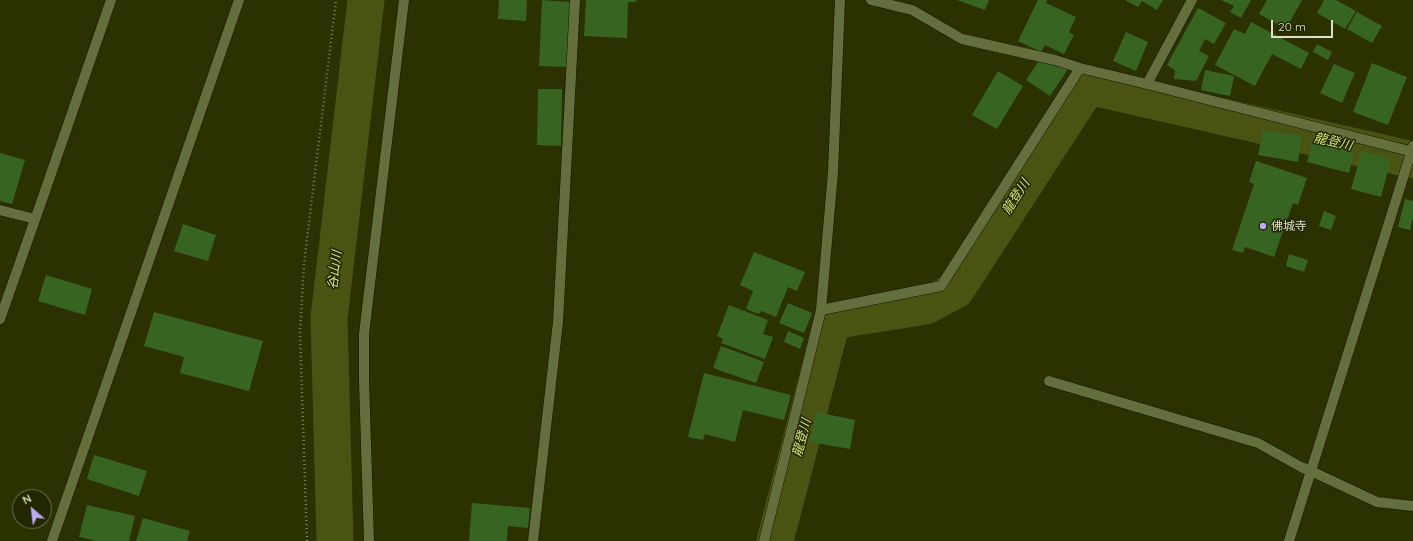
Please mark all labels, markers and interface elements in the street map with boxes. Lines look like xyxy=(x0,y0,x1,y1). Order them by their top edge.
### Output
scale bar xyxy=(1273,12,1335,38)
text: 20 m xyxy=(1278,19,1306,34)
water label: 龍登川 xyxy=(1312,130,1354,154)
water label: 龍登川 xyxy=(999,176,1033,218)
place label: 佛城寺 xyxy=(1271,219,1307,233)
marker: 佛城寺 xyxy=(1258,221,1268,231)
water label: 谷山川 xyxy=(325,250,345,290)
water label: 龍登川 xyxy=(789,417,815,459)
north arrow xyxy=(12,489,52,529)
text: N xyxy=(20,491,34,507)

